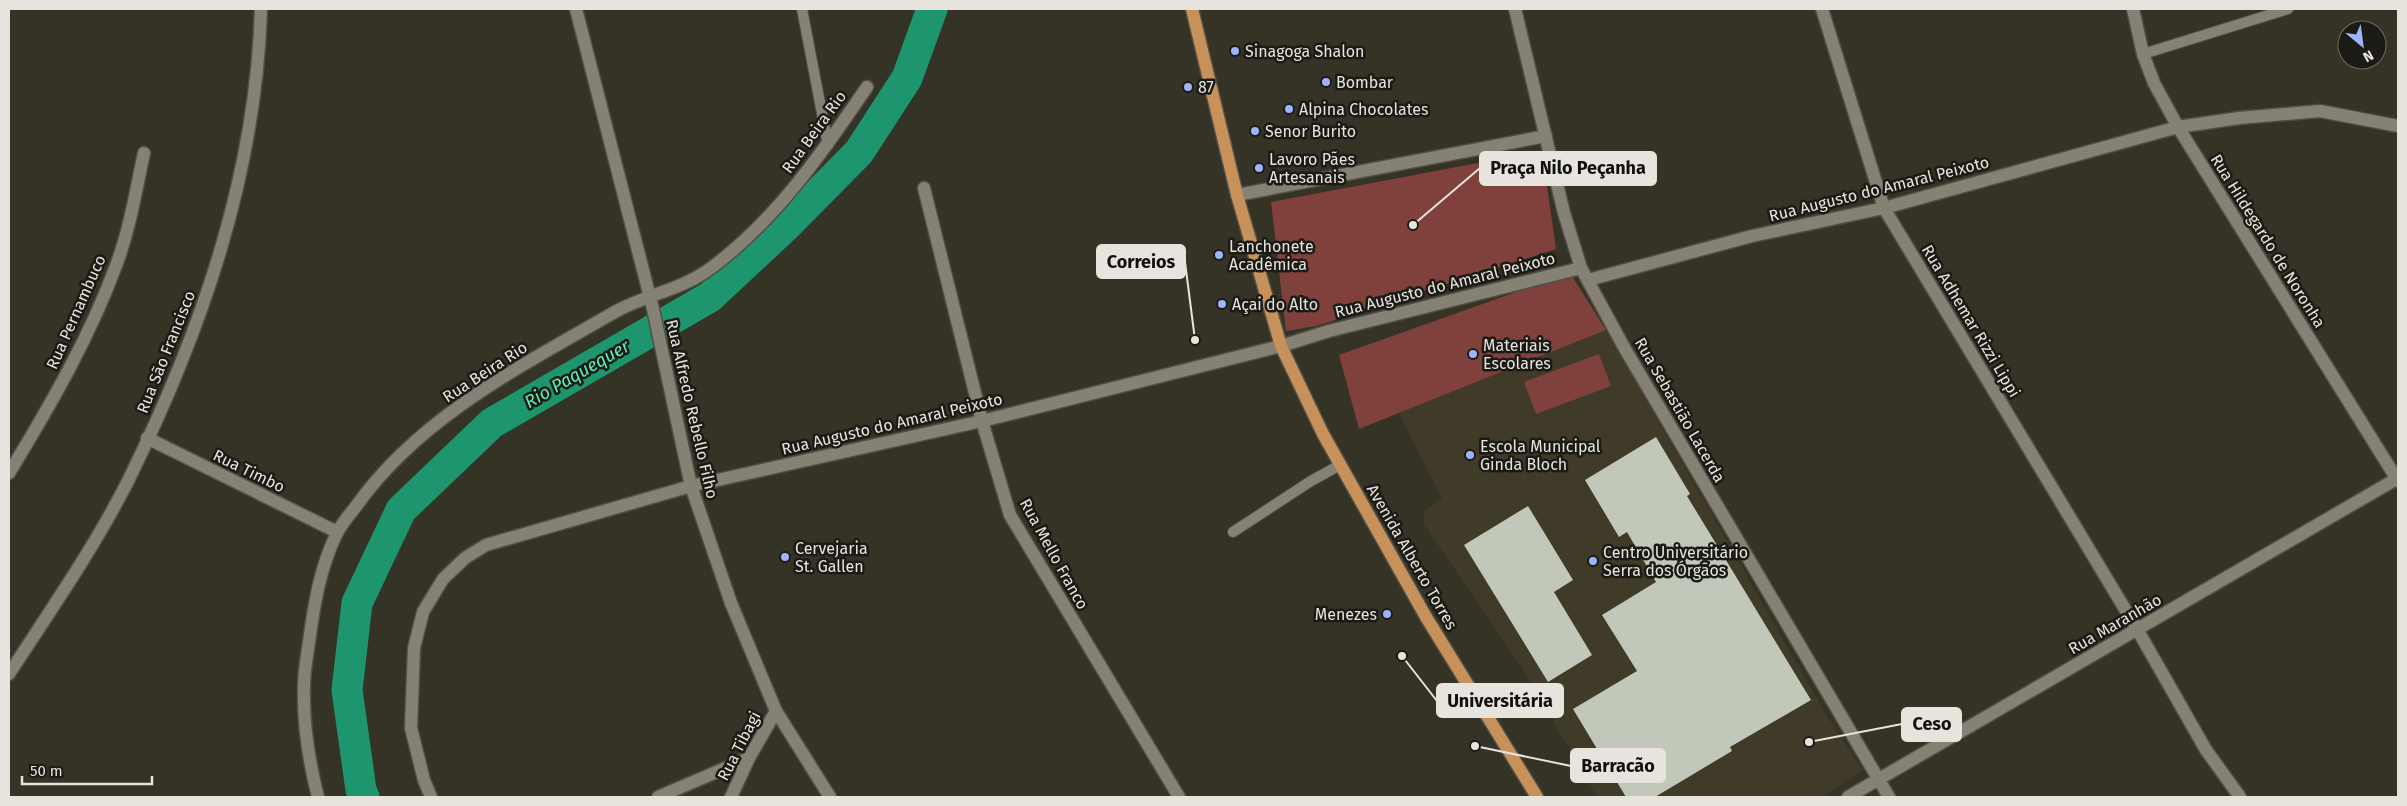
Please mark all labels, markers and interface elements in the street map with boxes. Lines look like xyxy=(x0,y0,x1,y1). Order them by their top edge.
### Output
north arrow xyxy=(2337,20,2387,70)
place label: Sinagoga Shalon xyxy=(1245,42,1365,61)
marker: Sinagoga Shalon xyxy=(1229,45,1241,57)
text: N xyxy=(2360,46,2376,66)
place label: Bombar xyxy=(1336,73,1394,92)
marker: Bombar xyxy=(1320,76,1332,88)
place label: 87 xyxy=(1198,78,1214,97)
marker: 87 xyxy=(1182,81,1194,93)
street label: Rua Beira Rio xyxy=(778,87,850,177)
place label: Alpina Chocolates xyxy=(1299,100,1428,119)
marker: Alpina Chocolates xyxy=(1283,103,1295,115)
place label: Senor Burito xyxy=(1265,122,1356,141)
marker: Senor Burito xyxy=(1249,125,1261,137)
place label: Lavoro Pães Artesanais xyxy=(1269,150,1355,187)
street label: Rua Hildegardo de Noronha xyxy=(2207,151,2329,331)
callout: Praça Nilo Peçanha xyxy=(1480,152,1656,185)
street label: Rua Augusto do Amaral Peixoto xyxy=(1767,152,1991,226)
text: Praça Nilo Peçanha xyxy=(1490,157,1646,179)
marker: Lavoro Pães Artesanais xyxy=(1253,162,1265,174)
place label: Lanchonete Acadêmica xyxy=(1229,237,1314,274)
street label: Rua Adhemar Rizzi Lippi xyxy=(1918,241,2024,401)
callout: Correios xyxy=(1097,245,1185,278)
street label: Rua Augusto do Amaral Peixoto xyxy=(1333,248,1557,322)
marker: Lanchonete Acadêmica xyxy=(1213,249,1225,261)
text: Correios xyxy=(1107,251,1176,273)
street label: Rua Pernambuco xyxy=(42,252,110,372)
street label: Rua São Francisco xyxy=(133,288,199,416)
place label: Açai do Alto xyxy=(1232,295,1318,315)
marker: Açai do Alto xyxy=(1216,298,1228,310)
street label: Rua Alfredo Rebello Filho xyxy=(662,318,722,500)
water label: Rio Paquequer xyxy=(520,334,634,413)
street label: Rua Sebastião Lacerda xyxy=(1631,334,1729,486)
place label: Materiais Escolares xyxy=(1483,336,1551,373)
street label: Rua Beira Rio xyxy=(439,338,531,406)
marker: Materiais Escolares xyxy=(1467,348,1479,360)
street label: Rua Augusto do Amaral Peixoto xyxy=(780,389,1004,459)
place label: Escola Municipal Ginda Bloch xyxy=(1480,437,1601,474)
street label: Rua Timbo xyxy=(210,446,288,496)
marker: Escola Municipal Ginda Bloch xyxy=(1464,449,1476,461)
street label: Avenida Alberto Torres xyxy=(1363,481,1461,633)
street label: Rua Mello Franco xyxy=(1016,495,1092,613)
place label: Cervejaria St. Gallen xyxy=(795,539,868,576)
place label: Centro Universitário Serra dos Órgãos xyxy=(1603,543,1748,580)
marker: Cervejaria St. Gallen xyxy=(779,551,791,563)
marker: Centro Universitário Serra dos Órgãos xyxy=(1587,555,1599,567)
street label: Rua Maranhão xyxy=(2065,590,2165,658)
place label: Menezes xyxy=(1315,605,1377,624)
marker: Menezes xyxy=(1381,608,1393,620)
callout: Universitária xyxy=(1437,684,1563,717)
text: Universitária xyxy=(1447,690,1553,712)
street label: Rua Tibagi xyxy=(713,708,765,784)
callout: Ceso xyxy=(1902,708,1961,741)
text: Ceso xyxy=(1912,713,1952,735)
callout: Barracão xyxy=(1571,749,1665,782)
scale bar xyxy=(22,754,152,786)
text: Barracão xyxy=(1581,755,1655,777)
text: 50 m xyxy=(30,762,63,780)

